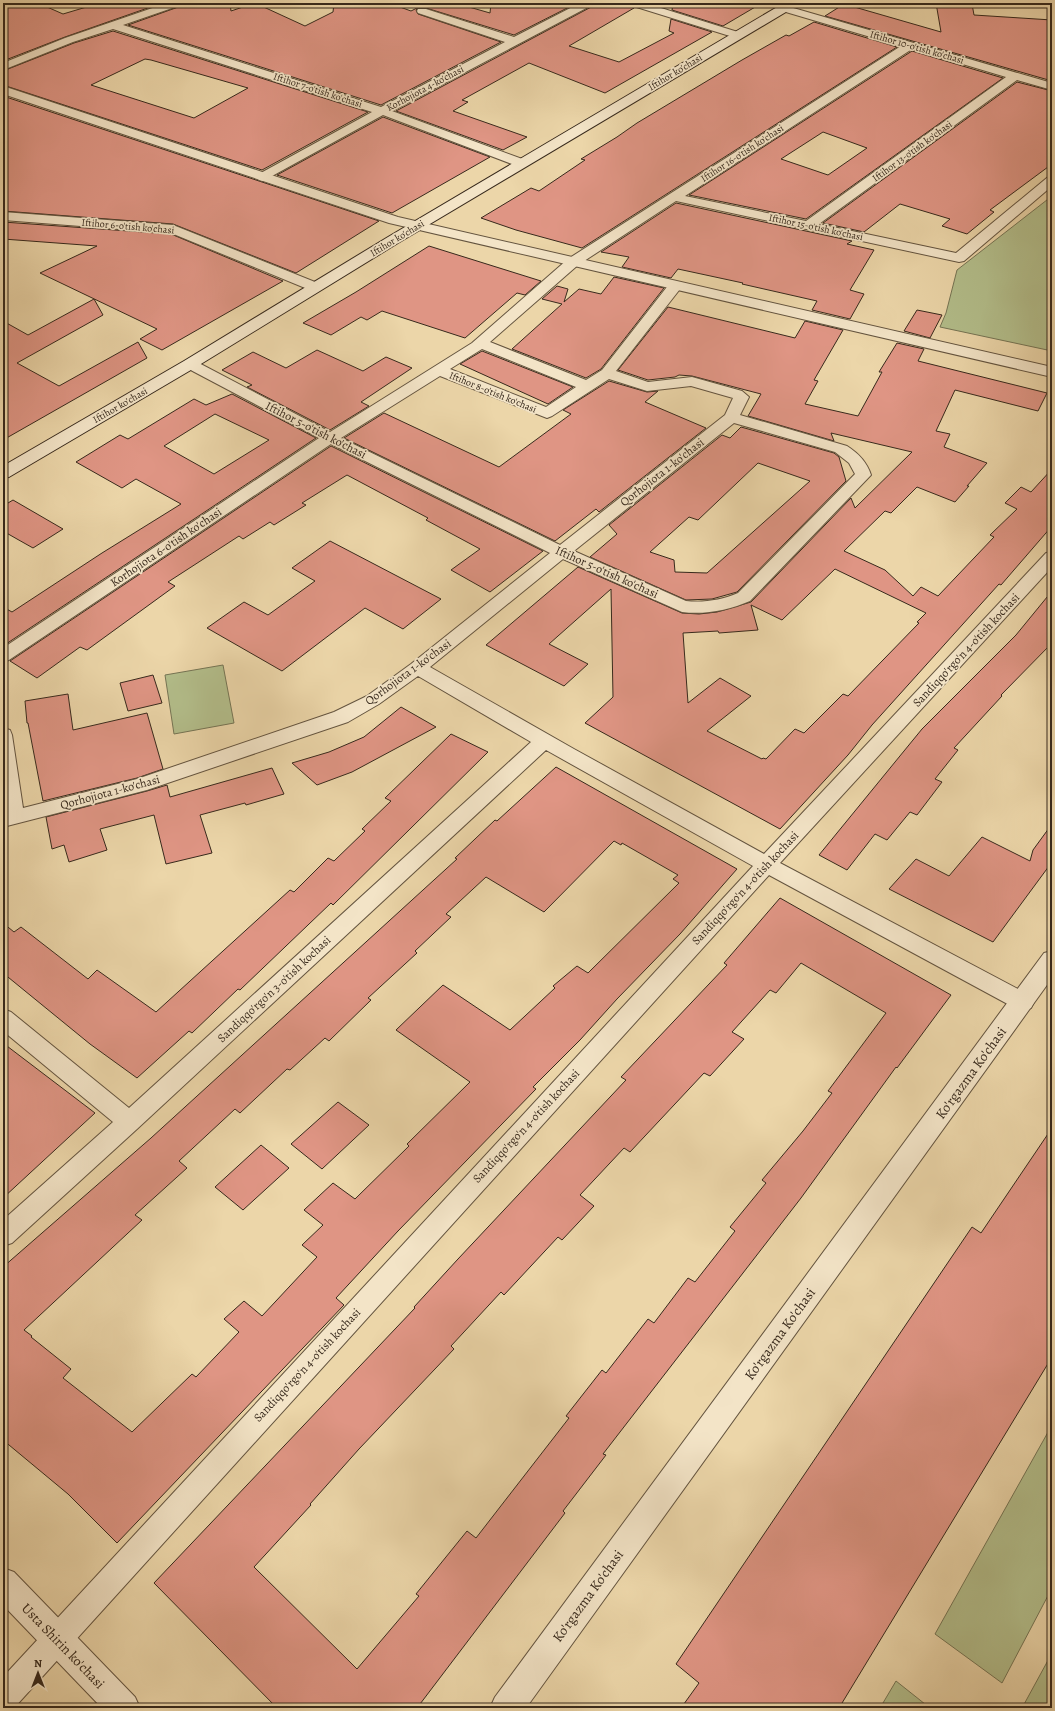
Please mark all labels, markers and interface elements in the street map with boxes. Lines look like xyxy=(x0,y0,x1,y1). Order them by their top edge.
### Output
street label: Iftihor 10-o'tish ko'chasi xyxy=(868,27,966,67)
street label: Iftihor ko'chasi xyxy=(645,51,705,93)
street label: Korhojiota 4-ko'chasi xyxy=(384,62,466,114)
street label: Iftihor 7-o'tish ko'chasi xyxy=(272,70,364,111)
street label: Iftihor 13-o'tish ko'chasi xyxy=(869,117,955,184)
street label: Iftihor 16-o'tish ko'chasi xyxy=(698,121,786,185)
street label: Iftihor 15-o'tish ko'chasi xyxy=(768,211,865,243)
street label: Iftihor 6-o'tish ko'chasi xyxy=(81,215,175,237)
street label: Iftihor ko'chasi xyxy=(367,217,427,259)
street label: Iftihor 8-o'tish ko'chasi xyxy=(447,368,539,416)
street label: Iftihor ko'chasi xyxy=(90,384,150,426)
street label: Iftihor 5-o'tish ko'chasi xyxy=(263,398,369,462)
street label: Qorhojiota 1-ko'chasi xyxy=(617,434,707,510)
street label: Korhojiota 6-o'tish ko'chasi xyxy=(107,504,225,590)
street label: Iftihor 5-o'tish ko'chasi xyxy=(553,542,661,602)
street label: Sandiqqo'rgo'n 4-o'tish kochasi xyxy=(909,590,1023,710)
street label: Qorhojiota 1-ko'chasi xyxy=(362,635,454,709)
street label: Qorhojiota 1-ko'chasi xyxy=(58,771,162,813)
street label: Sandiqqo'rgo'n 4-o'tish kochasi xyxy=(688,828,802,948)
street label: Sandiqqo'rgo'n 3-o'tish kochasi xyxy=(214,932,334,1046)
street label: Ko'rgazma Ko'chasi xyxy=(931,1023,1011,1123)
street label: Sandiqqo'rgo'n 4-o'tish kochasi xyxy=(469,1066,583,1186)
street label: Ko'rgazma Ko'chasi xyxy=(740,1284,820,1384)
street label: Sandiqqo'rgo'n 4-o'tish kochasi xyxy=(250,1305,364,1425)
street label: Ko'rgazma Ko'chasi xyxy=(548,1546,628,1646)
street label: Usta Shirin ko'chasi xyxy=(17,1599,109,1693)
north arrow xyxy=(18,1653,58,1693)
text: N xyxy=(34,1656,42,1671)

